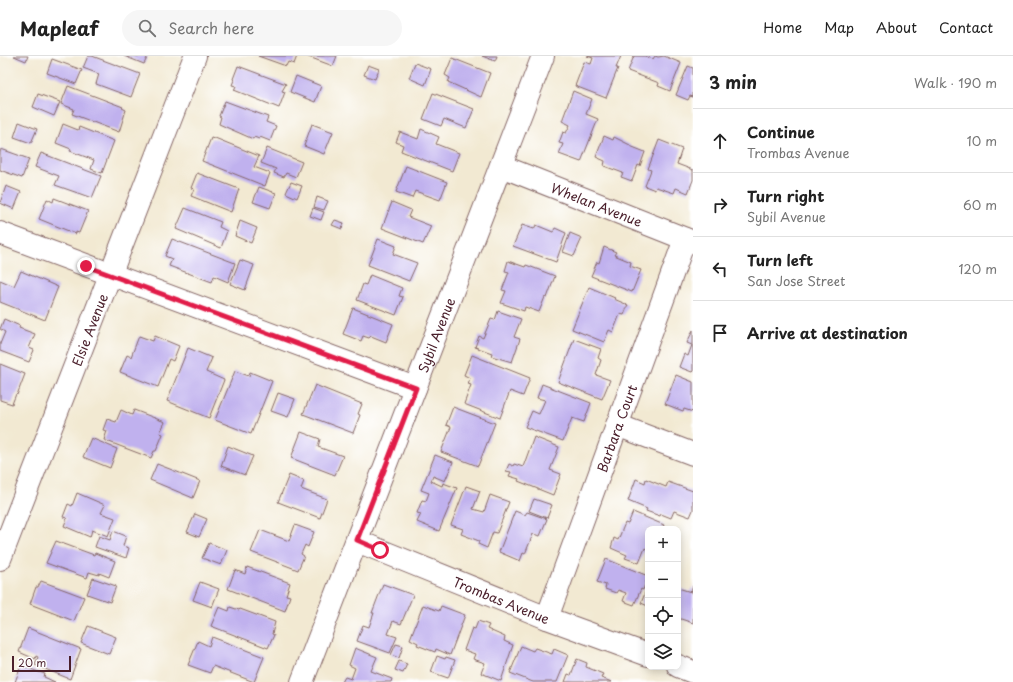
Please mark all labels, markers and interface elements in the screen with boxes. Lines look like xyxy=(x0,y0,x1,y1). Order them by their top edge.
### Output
search box xyxy=(122,10,402,46)
text: Mapleaf xyxy=(20,14,98,42)
text: Search here xyxy=(168,16,254,39)
icon: search xyxy=(136,17,158,39)
text: Home xyxy=(763,17,802,38)
text: Map xyxy=(824,17,854,38)
text: About xyxy=(876,17,917,38)
text: Contact xyxy=(939,17,993,38)
text: 3 min xyxy=(709,69,757,95)
text: Walk · 190 m xyxy=(914,73,997,92)
text: Continue xyxy=(747,120,815,143)
icon: ahead xyxy=(709,130,731,152)
text: 10 m xyxy=(967,131,997,150)
text: Trombas Avenue xyxy=(747,143,850,162)
street label: Whelan Avenue xyxy=(548,177,645,231)
text: Turn right xyxy=(747,184,824,207)
icon: right xyxy=(709,194,731,216)
text: 60 m xyxy=(963,195,997,214)
text: Sybil Avenue xyxy=(747,207,826,226)
text: Turn left xyxy=(747,248,813,271)
route end xyxy=(77,257,95,275)
icon: left xyxy=(709,258,731,280)
text: 120 m xyxy=(958,259,997,278)
text: San Jose Street xyxy=(747,271,845,290)
street label: Elsie Avenue xyxy=(66,291,112,369)
street label: Sybil Avenue xyxy=(413,295,459,375)
text: Arrive at destination xyxy=(747,321,908,344)
icon: arrive xyxy=(709,322,731,344)
street label: Barbara Court xyxy=(591,382,641,475)
map controls xyxy=(645,526,681,670)
button: + xyxy=(645,526,681,562)
route start xyxy=(371,541,389,559)
button: − xyxy=(645,562,681,598)
street label: Trombas Avenue xyxy=(450,572,553,628)
button: locate xyxy=(645,598,681,634)
button: layers xyxy=(645,634,681,670)
scale bar xyxy=(12,654,71,673)
text: 20 m xyxy=(18,654,46,671)

